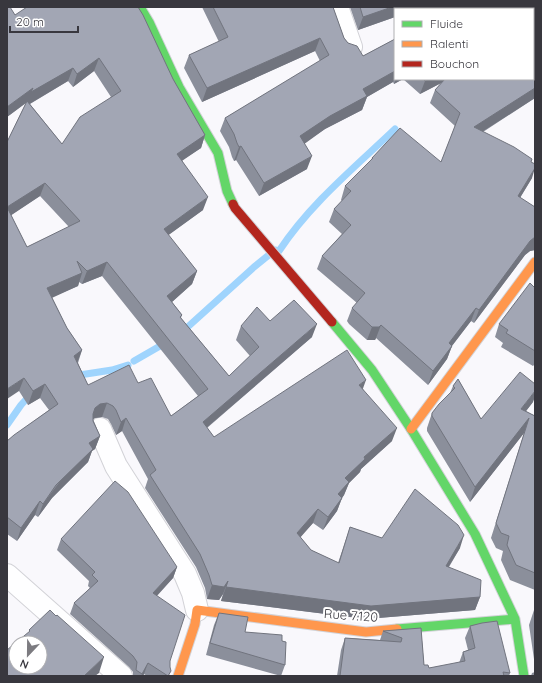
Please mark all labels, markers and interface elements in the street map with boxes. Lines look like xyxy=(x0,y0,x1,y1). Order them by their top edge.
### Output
scale bar xyxy=(10,8,78,34)
legend xyxy=(394,8,534,80)
text: 20 m xyxy=(16,14,44,29)
text: Fluide xyxy=(430,16,463,31)
text: Ralenti xyxy=(430,36,468,51)
text: Bouchon xyxy=(430,56,479,71)
street label: Rue 7.120 xyxy=(323,605,379,625)
north arrow xyxy=(8,635,48,675)
text: N xyxy=(18,656,31,672)

